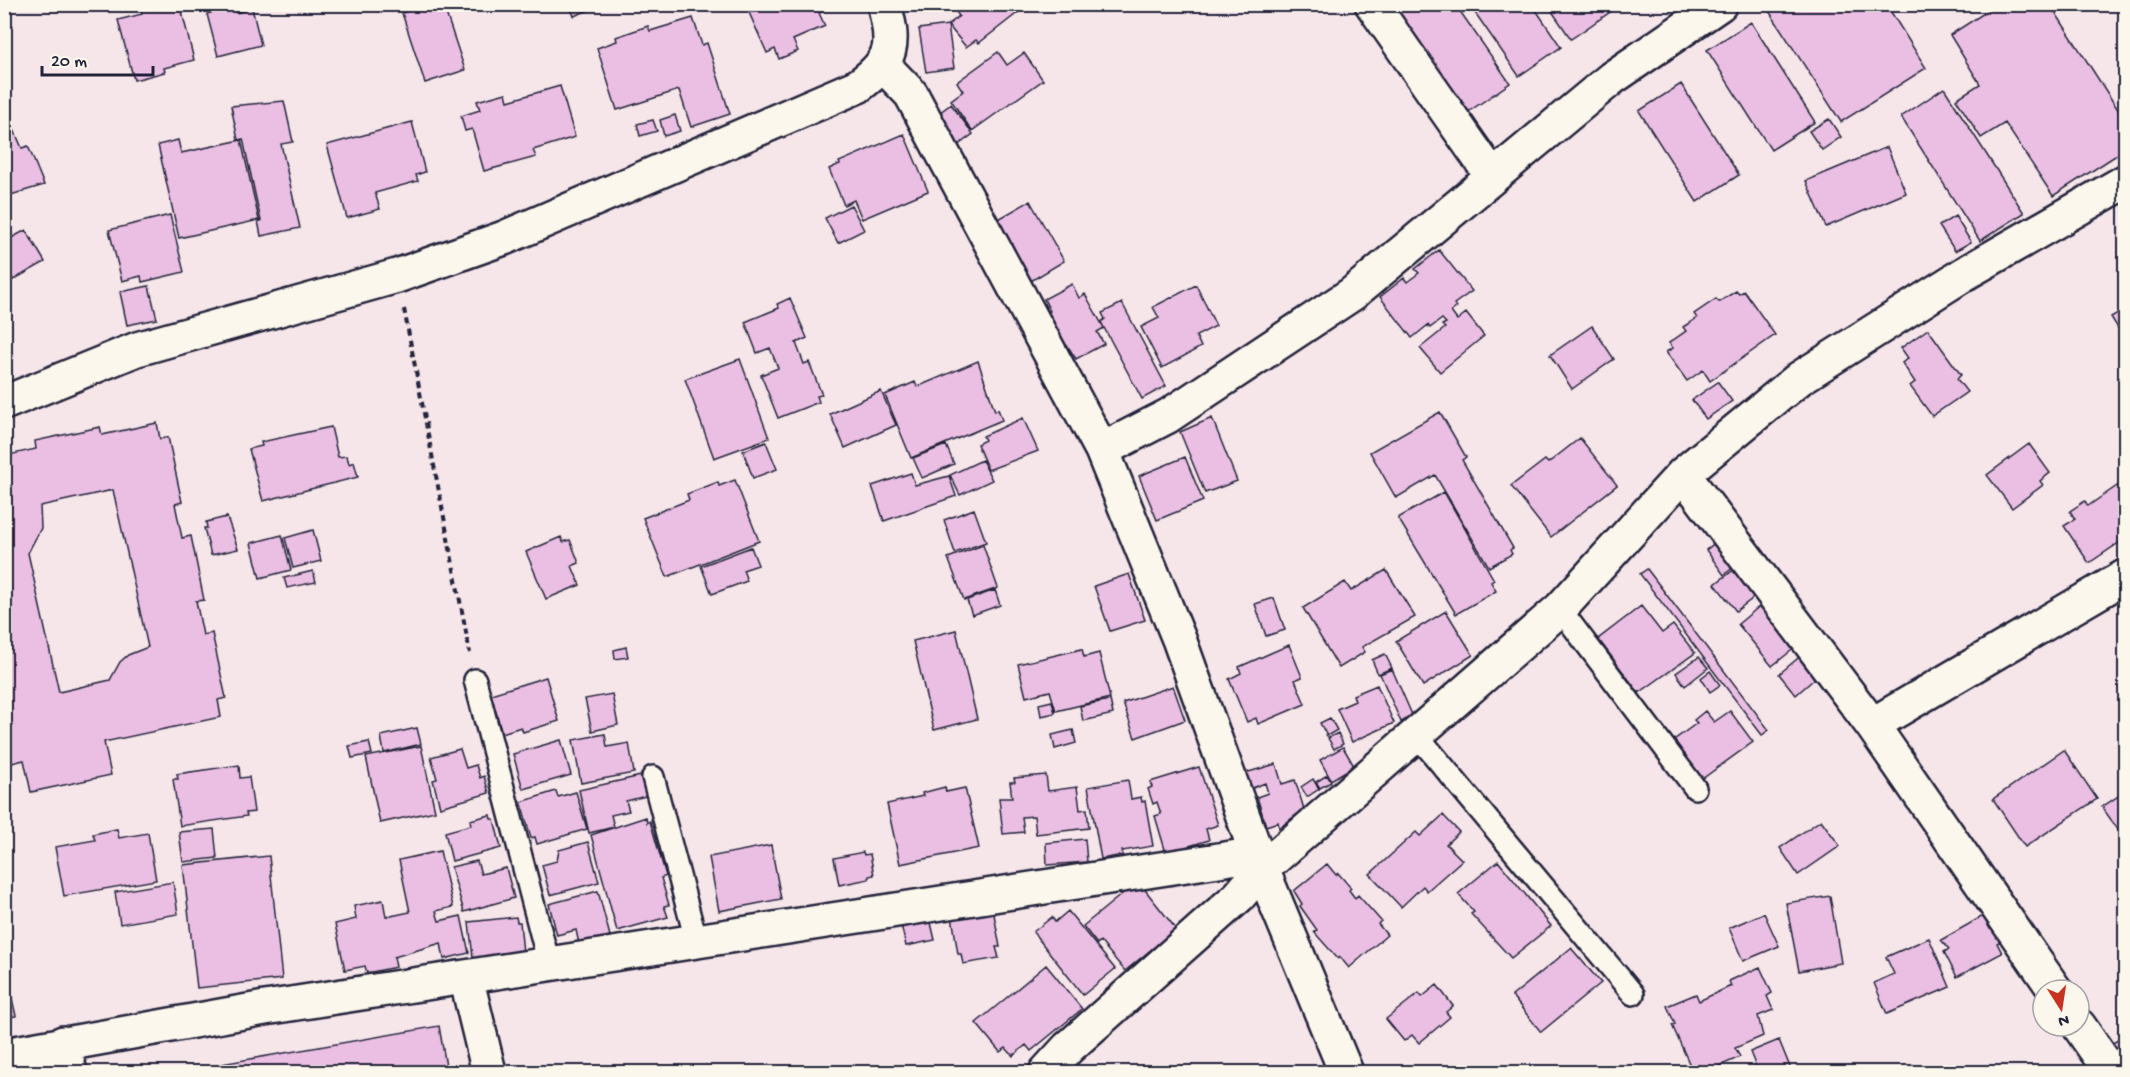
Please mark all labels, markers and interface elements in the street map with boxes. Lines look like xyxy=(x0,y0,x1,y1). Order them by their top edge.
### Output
scale bar xyxy=(42,39,153,77)
text: 20 m xyxy=(51,52,87,73)
north arrow xyxy=(2031,978,2091,1038)
text: N xyxy=(2056,1009,2070,1030)

